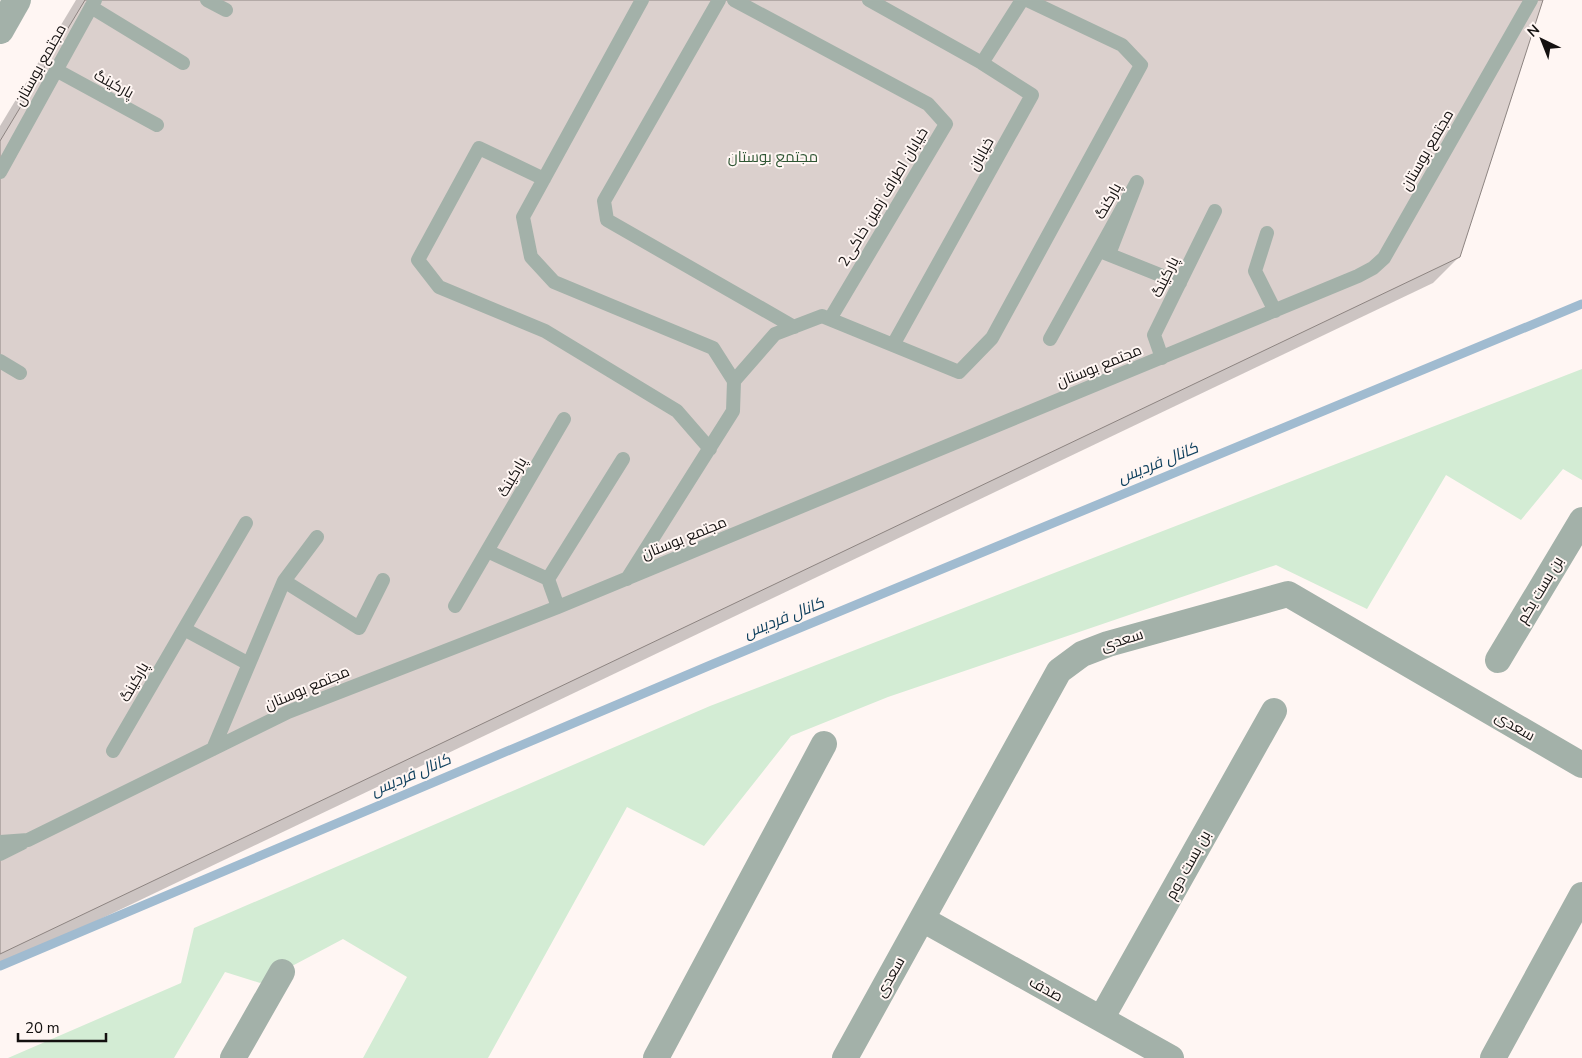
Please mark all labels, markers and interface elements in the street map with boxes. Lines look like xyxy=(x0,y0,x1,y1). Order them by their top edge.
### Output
north arrow xyxy=(1517,15,1567,65)
text: N xyxy=(1523,20,1544,41)
street label: مجتمع بوستان xyxy=(9,21,72,110)
street label: پارکینگ xyxy=(90,65,138,103)
street label: مجتمع بوستان xyxy=(1396,106,1459,195)
street label: خیابان اطراف زمین خاکی2 xyxy=(833,124,933,270)
street label: خیابان xyxy=(964,134,998,174)
park label: مجتمع بوستان xyxy=(728,147,818,168)
street label: پارکنگ xyxy=(1090,179,1126,223)
street label: پارکینگ xyxy=(1147,253,1183,301)
street label: مجتمع بوستان xyxy=(1053,340,1145,393)
water label: کانال فردیس xyxy=(1114,437,1202,489)
street label: پارکینگ xyxy=(493,453,531,501)
street label: مجتمع بوستان xyxy=(638,512,730,565)
street label: بن بست یکم xyxy=(1512,553,1568,627)
water label: کانال فردیس xyxy=(740,592,828,644)
street label: سعدی xyxy=(1098,624,1146,656)
street label: پارکینگ xyxy=(115,658,153,706)
street label: مجتمع بوستان xyxy=(261,661,353,716)
street label: سعدی xyxy=(1491,706,1539,746)
water label: کانال فردیس xyxy=(368,748,454,802)
street label: بن بست دوم xyxy=(1161,827,1215,903)
street label: سعدی xyxy=(871,953,909,1001)
street label: صدف xyxy=(1025,972,1067,1006)
scale bar xyxy=(18,1010,105,1042)
text: 20 m xyxy=(25,1018,60,1038)

